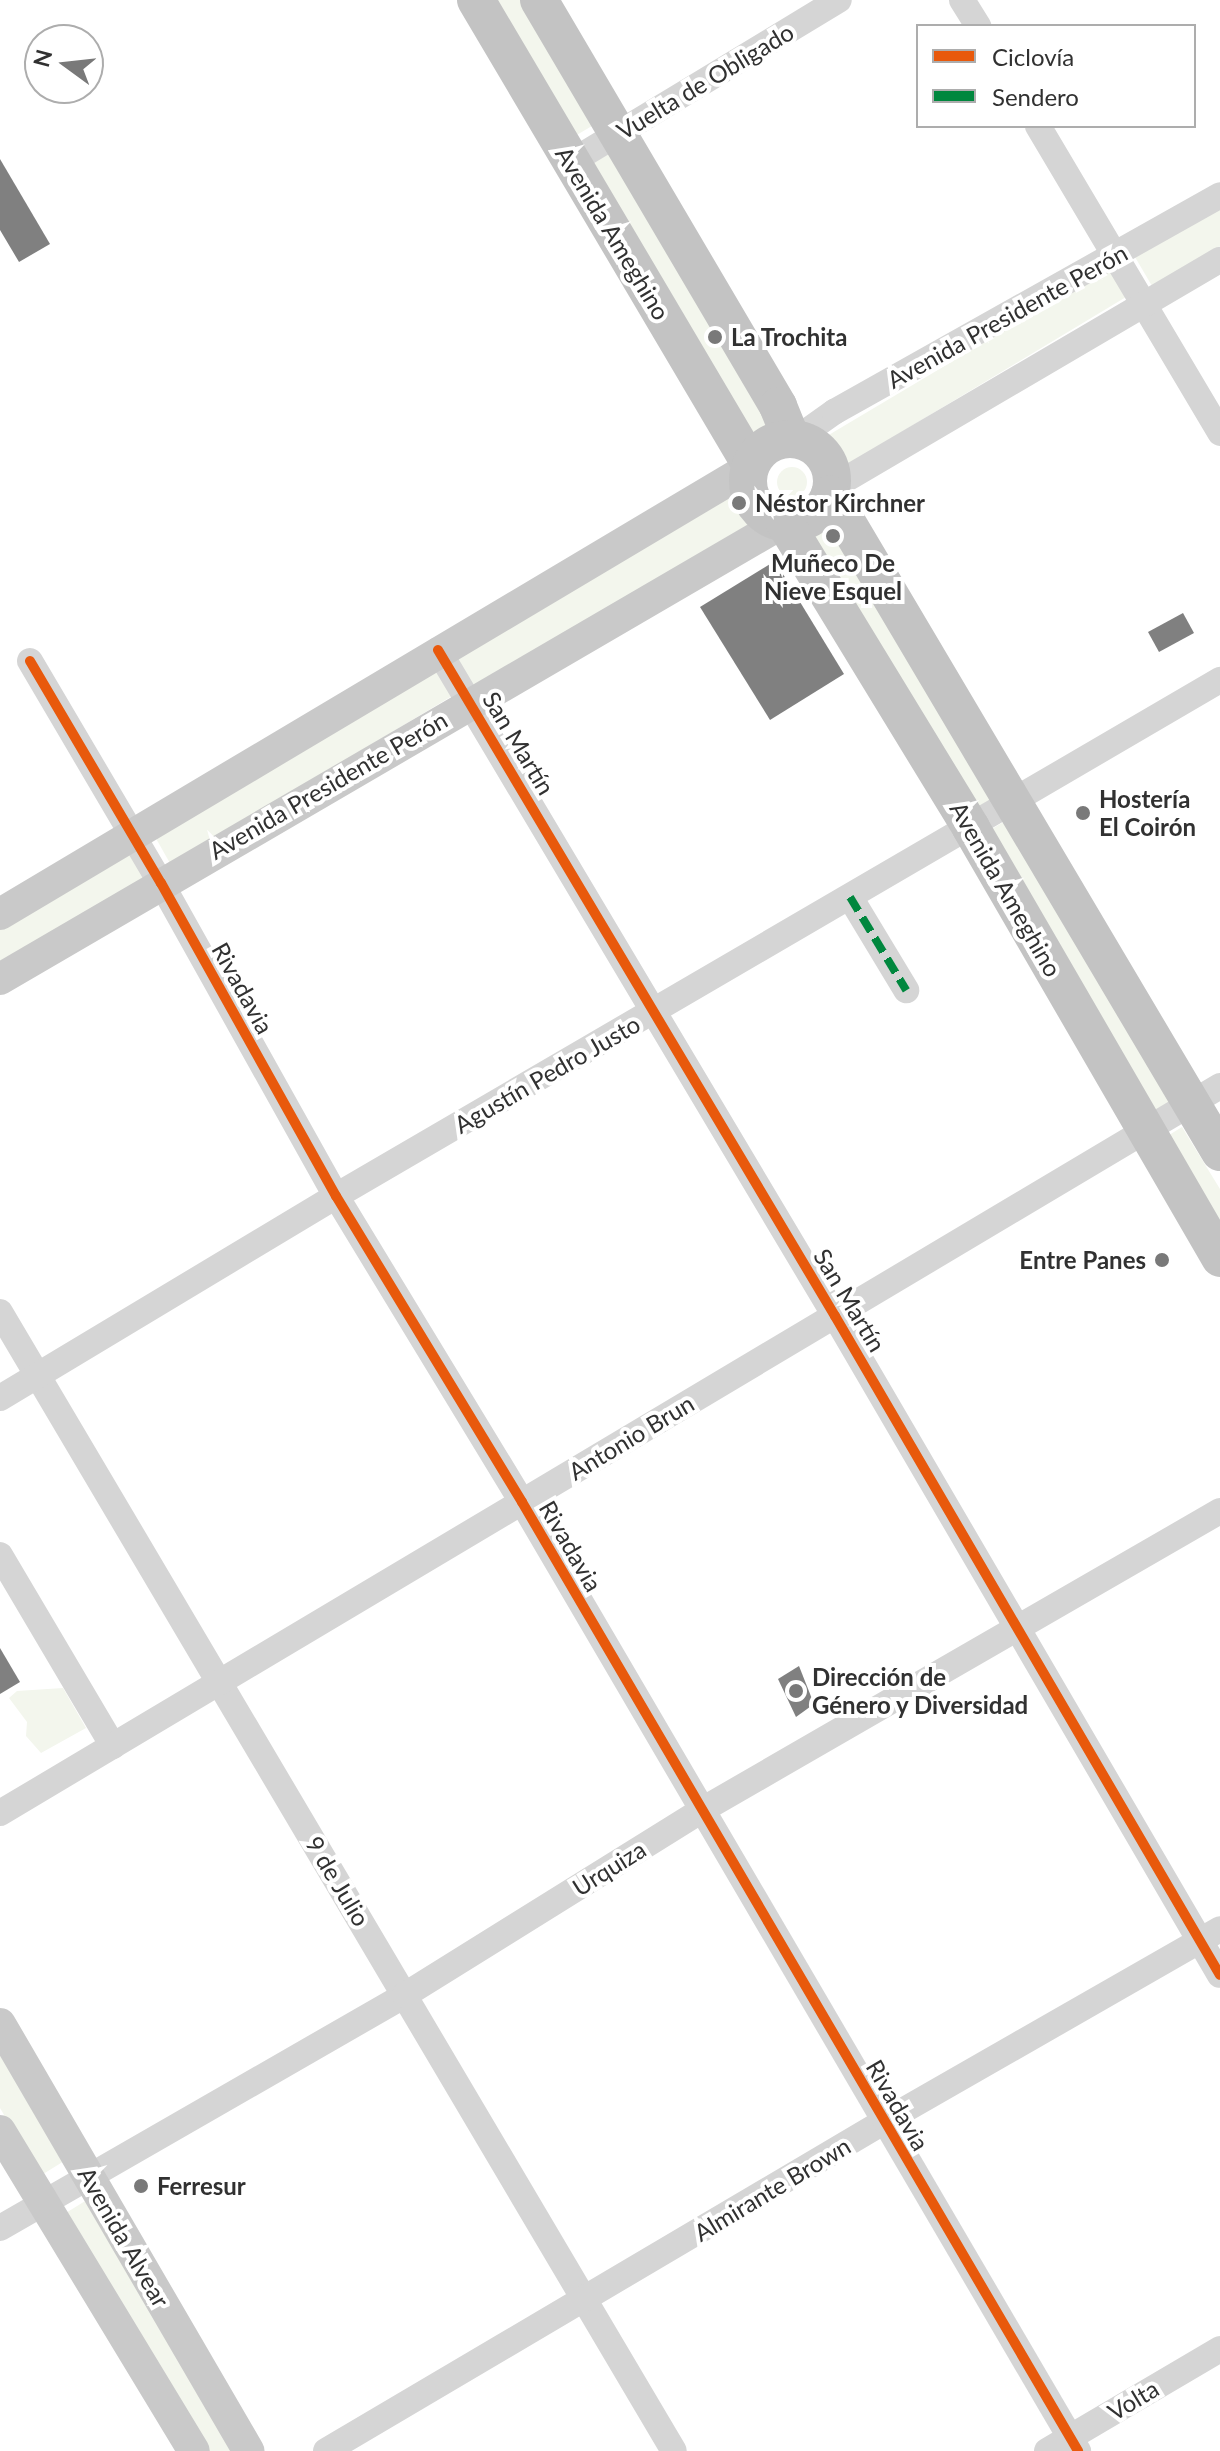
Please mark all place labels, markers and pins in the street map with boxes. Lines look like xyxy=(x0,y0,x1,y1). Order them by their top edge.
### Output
place label: La Trochita xyxy=(731,323,848,351)
marker: La Trochita xyxy=(706,328,724,346)
place label: Néstor Kirchner xyxy=(755,489,925,517)
marker: Néstor Kirchner xyxy=(730,494,748,512)
marker: Muñeco De Nieve Esquel xyxy=(824,527,842,545)
place label: Muñeco De Nieve Esquel xyxy=(764,549,902,605)
place label: Hostería El Coirón xyxy=(1099,785,1196,841)
marker: Hostería El Coirón xyxy=(1074,804,1092,822)
place label: Entre Panes xyxy=(1019,1246,1146,1274)
marker: Entre Panes xyxy=(1153,1251,1171,1269)
place label: Dirección de Género y Diversidad xyxy=(812,1663,1029,1719)
marker: Dirección de Género y Diversidad xyxy=(787,1682,805,1700)
place label: Ferresur xyxy=(157,2172,246,2200)
marker: Ferresur xyxy=(132,2177,150,2195)

